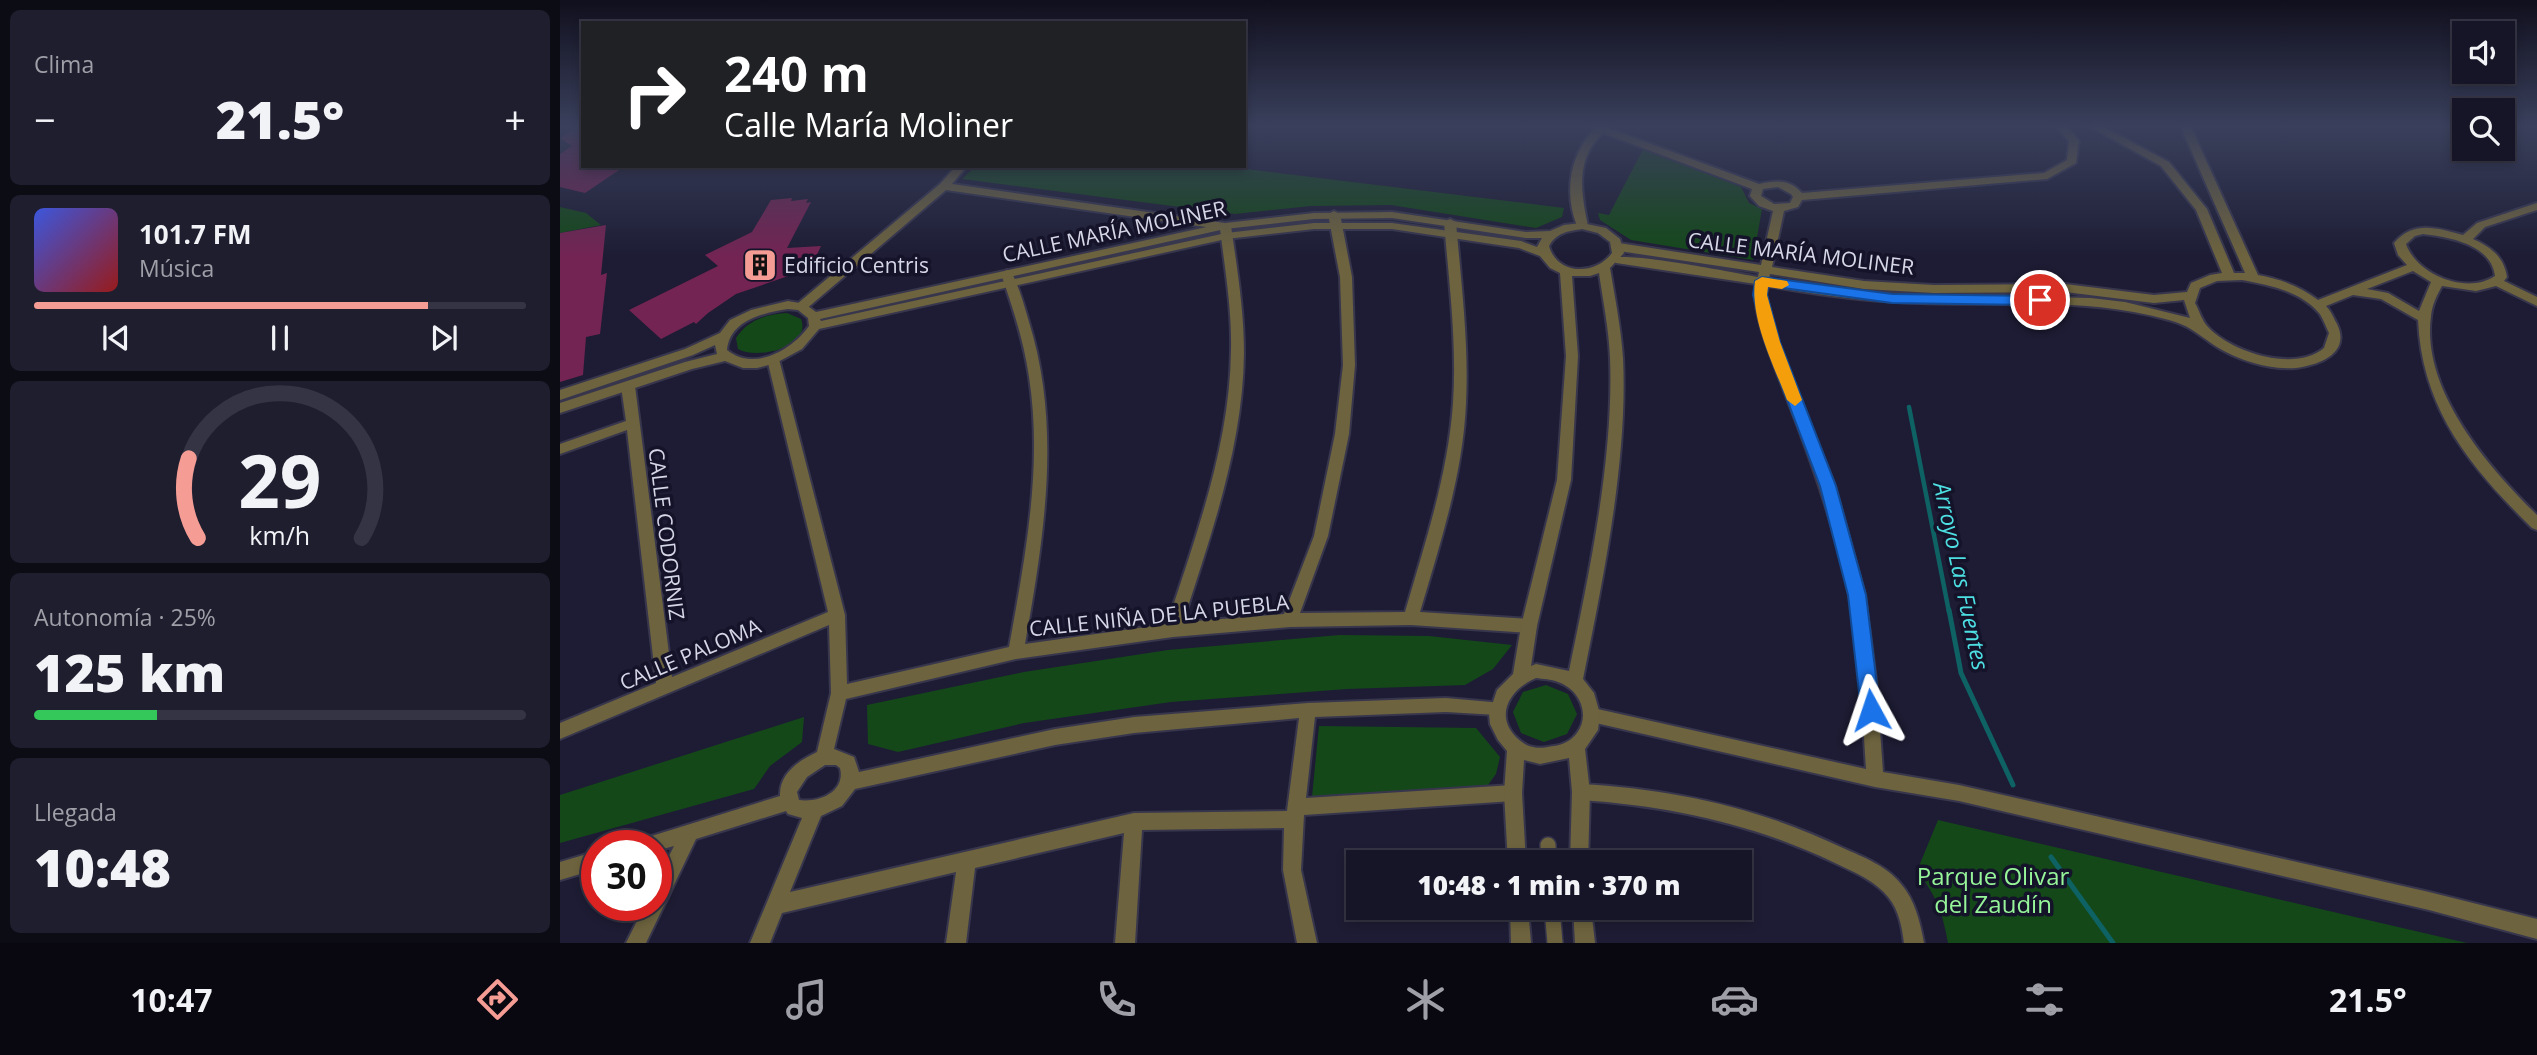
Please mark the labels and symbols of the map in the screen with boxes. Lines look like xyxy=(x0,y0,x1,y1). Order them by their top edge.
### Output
street label: CALLE MARÍA MOLINER xyxy=(1000,194,1228,268)
street label: CALLE MARÍA MOLINER xyxy=(1686,225,1916,281)
building icon: Edificio Centris xyxy=(741,246,779,284)
place label: Edificio Centris xyxy=(784,251,929,279)
pin xyxy=(2010,270,2070,330)
street label: CALLE CODORNIZ xyxy=(643,446,691,622)
water label: Arroyo Las Fuentes xyxy=(1926,477,1998,673)
street label: CALLE NIÑA DE LA PUEBLA xyxy=(1028,587,1291,643)
street label: CALLE PALOMA xyxy=(615,611,766,696)
position arrow xyxy=(1834,673,1908,747)
speed limit sign: 30 xyxy=(581,830,672,921)
park label: Parque Olivar del Zaudín xyxy=(1917,859,2069,920)

